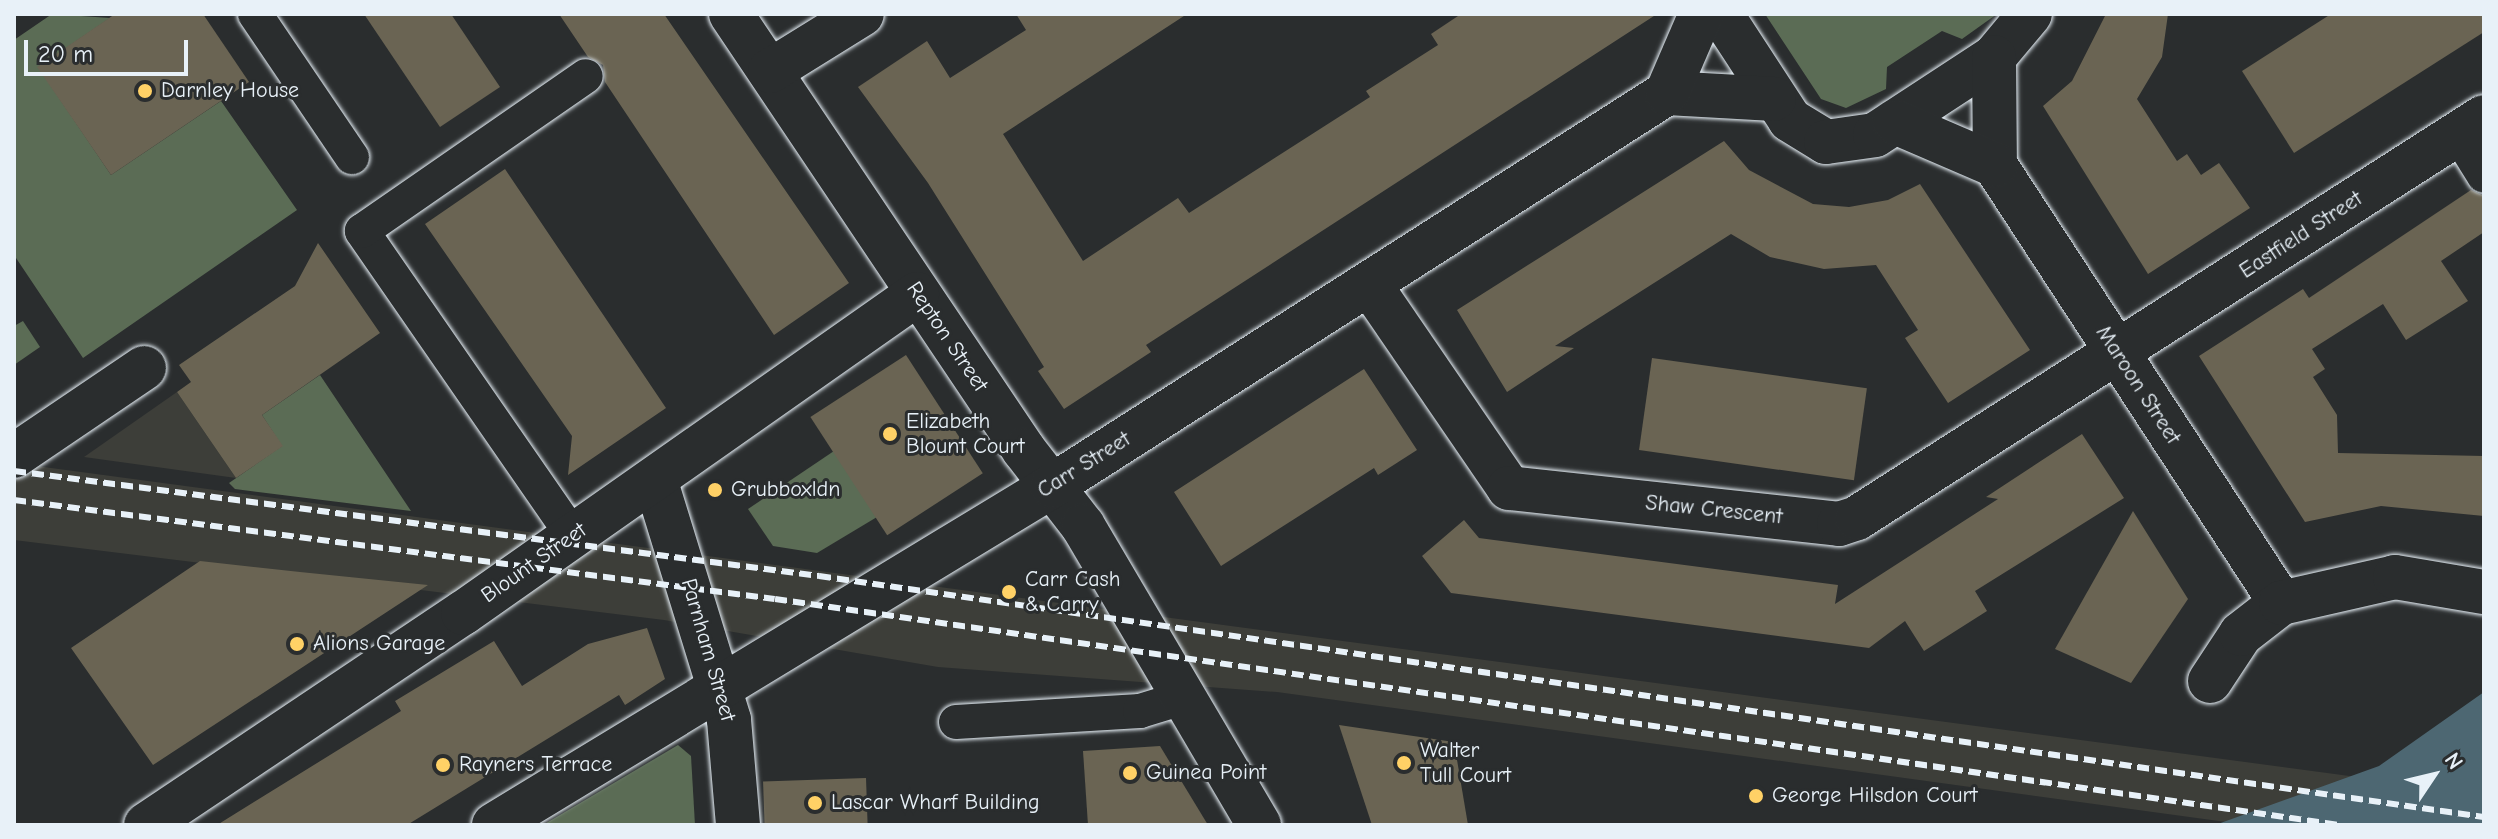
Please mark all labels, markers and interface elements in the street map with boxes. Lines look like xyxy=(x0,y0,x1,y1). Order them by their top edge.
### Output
scale bar xyxy=(28,24,192,74)
text: 20 m xyxy=(38,40,93,68)
place label: Darnley House xyxy=(161,78,299,104)
marker: Darnley House xyxy=(136,82,154,100)
street label: Eastfield Street xyxy=(2235,185,2367,285)
street label: Repton Street xyxy=(900,277,994,397)
street label: Maroon Street xyxy=(2090,321,2186,449)
place label: Elizabeth Blount Court xyxy=(906,408,1025,460)
marker: Elizabeth Blount Court xyxy=(881,425,899,443)
street label: Carr Street xyxy=(1033,426,1135,504)
place label: Grubboxldn xyxy=(731,477,840,503)
marker: Grubboxldn xyxy=(706,481,724,499)
street label: Shaw Crescent xyxy=(1644,490,1784,530)
street label: Blount Street xyxy=(476,517,592,609)
place label: Carr Cash & Carry xyxy=(1025,566,1120,618)
street label: Parnham Street xyxy=(675,576,741,724)
marker: Carr Cash & Carry xyxy=(1000,583,1018,601)
place label: Alions Garage xyxy=(313,631,445,657)
marker: Alions Garage xyxy=(288,635,306,653)
north arrow xyxy=(2394,735,2474,815)
place label: Walter Tull Court xyxy=(1420,737,1511,788)
text: N xyxy=(2439,748,2468,775)
place label: Rayners Terrace xyxy=(459,752,612,778)
marker: Walter Tull Court xyxy=(1395,754,1413,772)
marker: Rayners Terrace xyxy=(434,756,452,774)
place label: Guinea Point xyxy=(1146,760,1266,786)
marker: Guinea Point xyxy=(1121,764,1139,782)
place label: George Hilsdon Court xyxy=(1772,783,1978,809)
marker: George Hilsdon Court xyxy=(1747,787,1765,805)
place label: Lascar Wharf Building xyxy=(831,790,1040,816)
marker: Lascar Wharf Building xyxy=(806,794,824,812)

